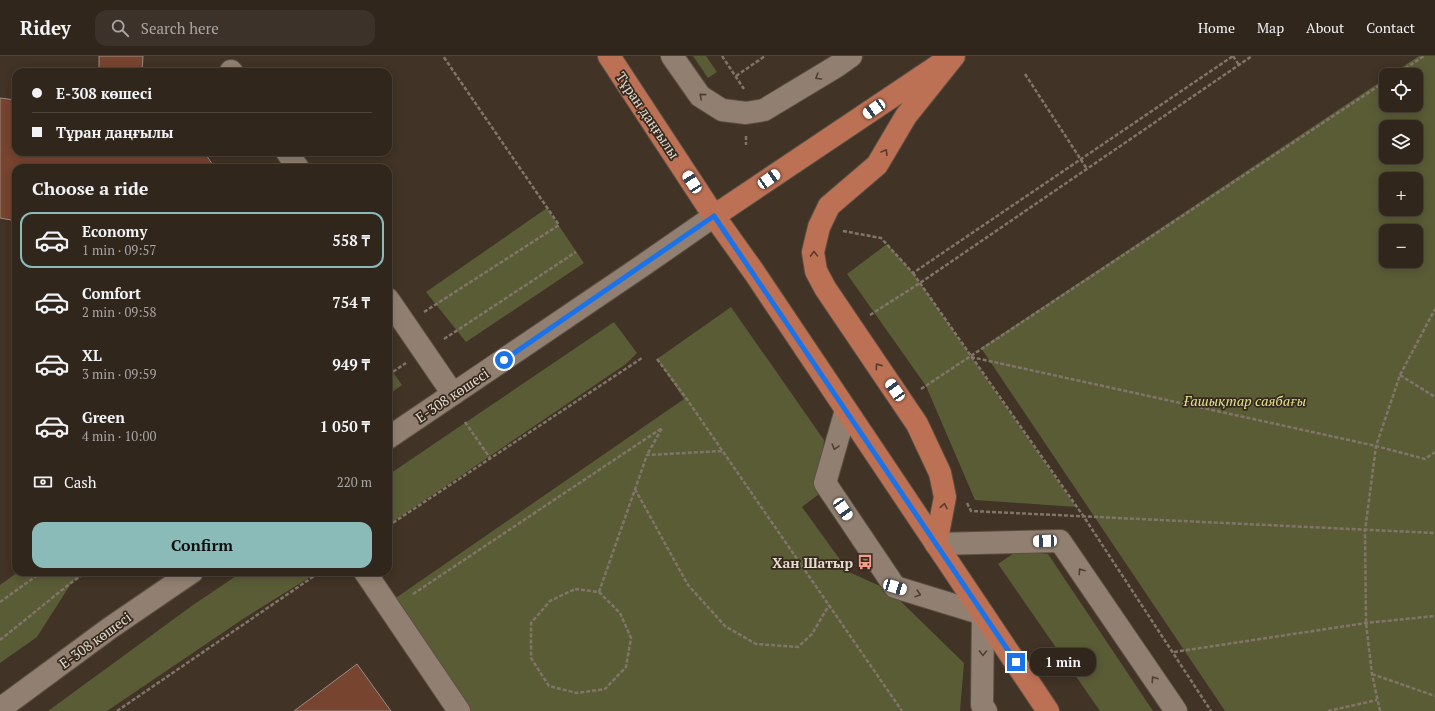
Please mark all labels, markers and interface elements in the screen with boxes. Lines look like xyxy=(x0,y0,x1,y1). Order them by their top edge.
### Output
search box xyxy=(95,10,375,46)
text: Ridey xyxy=(20,15,71,40)
icon: search xyxy=(109,17,131,39)
text: Search here xyxy=(141,18,219,38)
text: Home xyxy=(1198,18,1235,37)
text: Map xyxy=(1257,18,1284,37)
text: About xyxy=(1306,18,1344,37)
text: Contact xyxy=(1366,18,1415,37)
street label: Тұран даңғылы xyxy=(612,68,684,162)
map controls xyxy=(1379,68,1423,268)
button: locate xyxy=(1379,68,1423,112)
one-way arrow xyxy=(815,73,822,80)
text: Е-308 көшесі xyxy=(56,83,152,103)
one-way arrow xyxy=(700,94,707,101)
car xyxy=(861,97,887,121)
button: layers xyxy=(1379,120,1423,164)
text: Тұран даңғылы xyxy=(56,122,174,142)
one-way arrow xyxy=(880,149,887,156)
car xyxy=(756,167,782,191)
car xyxy=(680,169,704,195)
button: + xyxy=(1379,172,1423,216)
text: Choose a ride xyxy=(32,176,148,200)
text: Economy xyxy=(82,221,147,241)
icon: car xyxy=(34,222,70,258)
button: − xyxy=(1379,224,1423,268)
text: 558 ₸ xyxy=(332,230,370,250)
text: 1 min · 09:57 xyxy=(82,241,156,259)
one-way arrow xyxy=(810,251,819,257)
text: Comfort xyxy=(82,283,141,303)
icon: car xyxy=(34,284,70,320)
text: 754 ₸ xyxy=(332,292,370,312)
text: 2 min · 09:58 xyxy=(82,303,156,321)
text: XL xyxy=(82,345,102,365)
icon: car xyxy=(34,346,70,382)
route start xyxy=(495,351,513,369)
text: 949 ₸ xyxy=(332,354,370,374)
one-way arrow xyxy=(876,363,883,370)
street label: Е-308 көшесі xyxy=(412,364,492,426)
text: 3 min · 09:59 xyxy=(82,365,156,383)
car xyxy=(883,377,907,403)
park label: Ғашықтар саябағы xyxy=(1183,391,1306,410)
text: Green xyxy=(82,407,125,427)
icon: car xyxy=(34,408,70,444)
text: 1 050 ₸ xyxy=(320,416,370,436)
text: 4 min · 10:00 xyxy=(82,427,156,445)
one-way arrow xyxy=(831,444,840,451)
icon: cash xyxy=(32,471,54,493)
text: Cash xyxy=(64,472,97,492)
text: 220 m xyxy=(337,473,372,491)
car xyxy=(831,496,855,522)
one-way arrow xyxy=(939,503,947,509)
button: Confirm xyxy=(32,522,372,568)
car xyxy=(1033,535,1057,547)
place label: Хан Шатыр xyxy=(772,553,853,572)
bus stop icon: Хан Шатыр xyxy=(856,553,874,571)
one-way arrow xyxy=(1078,568,1086,575)
car xyxy=(882,578,908,596)
one-way arrow xyxy=(914,589,921,598)
street label: Е-308 көшесі xyxy=(55,607,135,673)
callout: 1 min xyxy=(1030,648,1096,676)
one-way arrow xyxy=(978,650,987,656)
route end xyxy=(1007,653,1025,671)
text: 1 min xyxy=(1045,653,1081,671)
one-way arrow xyxy=(1151,676,1159,683)

